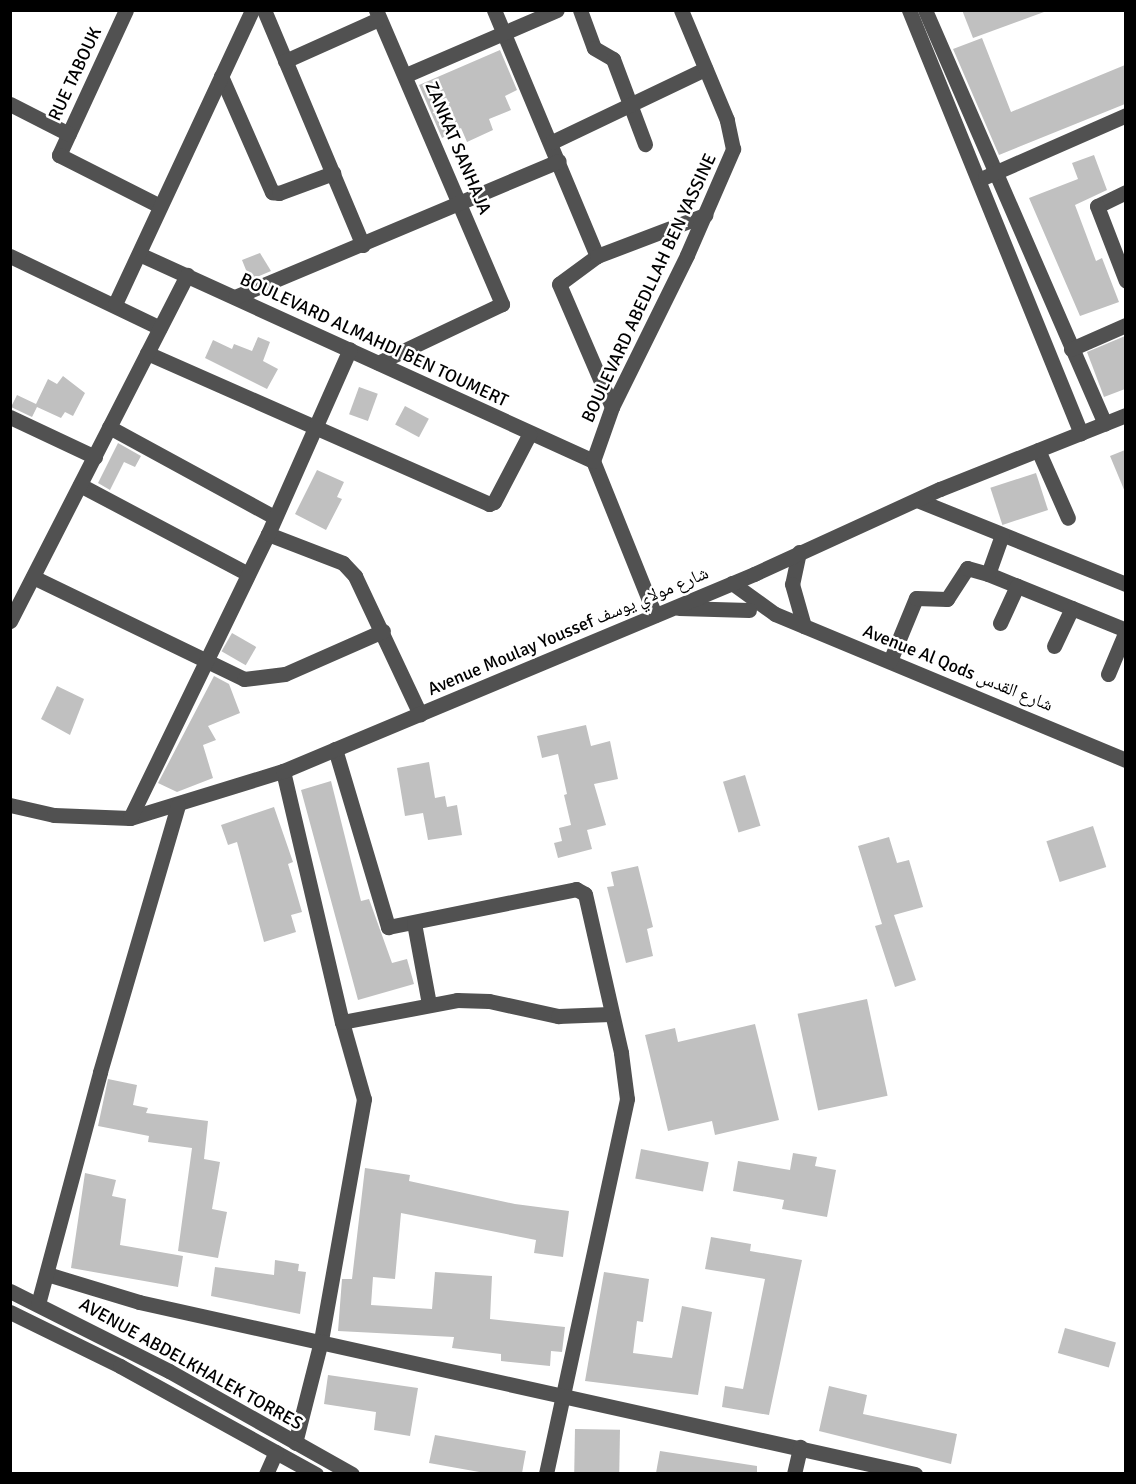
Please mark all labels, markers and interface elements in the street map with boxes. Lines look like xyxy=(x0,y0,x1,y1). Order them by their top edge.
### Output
street label: RUE TABOUK xyxy=(44,24,106,124)
street label: ZANKAT SANHAJA xyxy=(420,78,496,218)
street label: BOULEVARD ABEDLLAH BEN YASSINE xyxy=(577,150,721,426)
street label: BOULEVARD ALMAHDI BEN TOUMERT xyxy=(237,268,511,412)
street label: Avenue Moulay Youssef شارع مولاي يوسف xyxy=(424,562,712,700)
street label: Avenue Al Qods شارع القدس xyxy=(860,620,1056,716)
street label: AVENUE ABDELKHALEK TORRES xyxy=(76,1293,306,1435)

